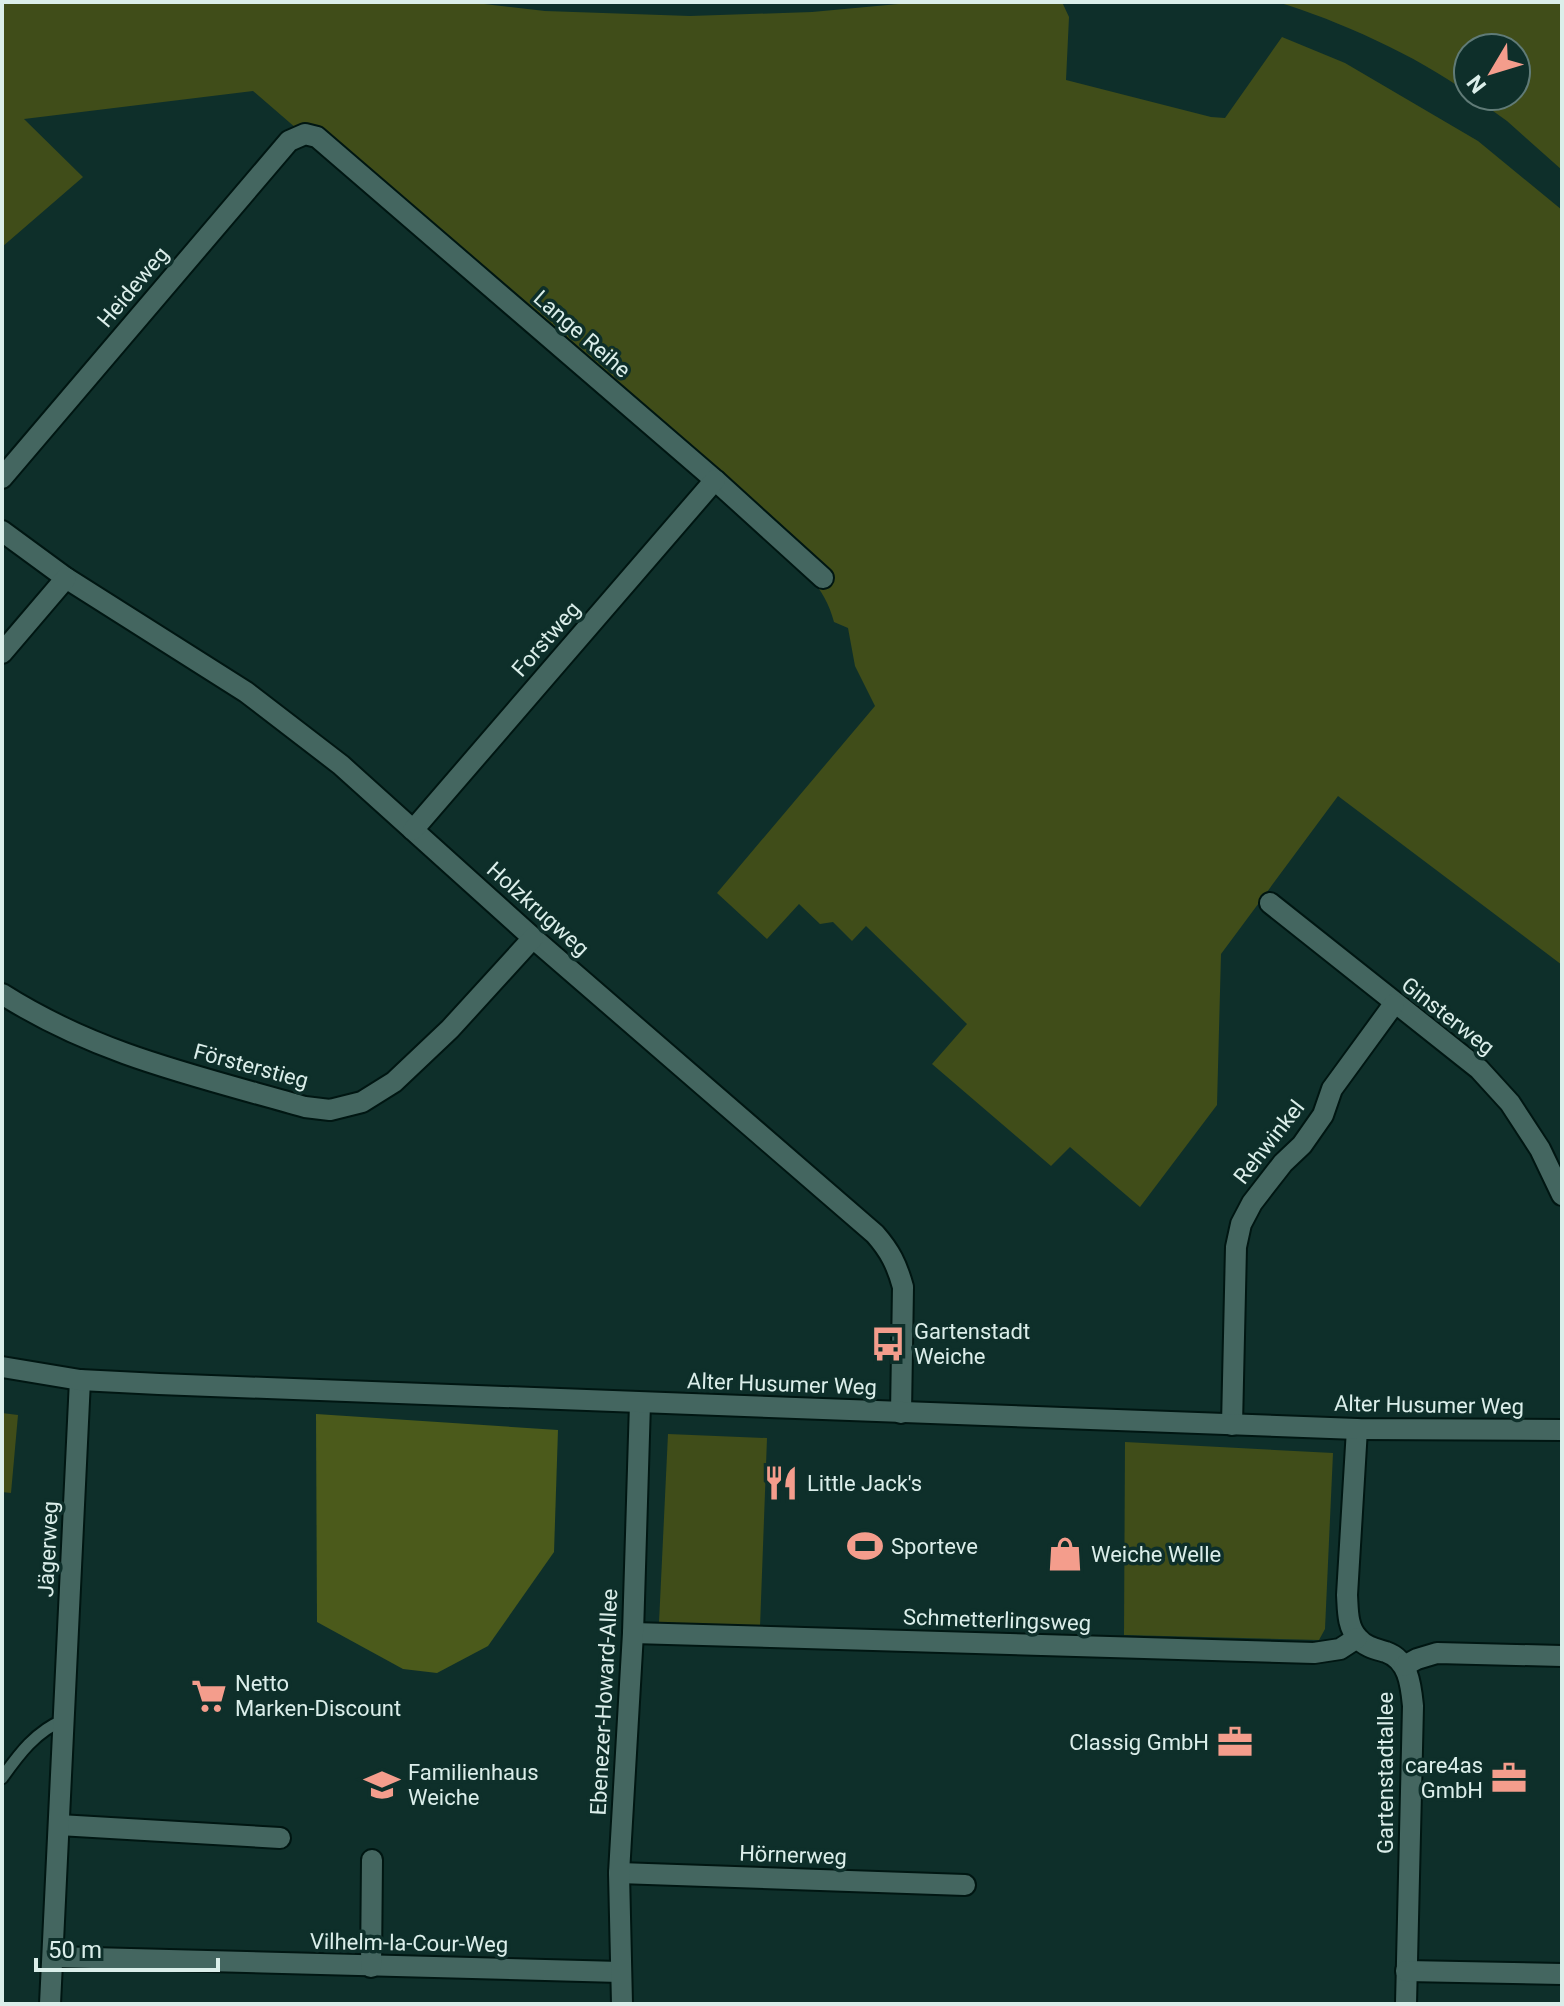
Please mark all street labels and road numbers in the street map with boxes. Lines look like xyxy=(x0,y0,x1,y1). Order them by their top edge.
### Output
street label: Heideweg xyxy=(92,242,174,332)
street label: Lange Reihe xyxy=(529,285,635,383)
street label: Forstweg xyxy=(507,596,585,682)
street label: Holzkrugweg xyxy=(482,857,594,961)
street label: Ginsterweg xyxy=(1397,972,1499,1060)
street label: Försterstieg xyxy=(191,1039,311,1093)
street label: Rehwinkel xyxy=(1229,1095,1309,1189)
street label: Alter Husumer Weg xyxy=(687,1368,877,1400)
street label: Alter Husumer Weg xyxy=(1334,1391,1524,1419)
street label: Jägerweg xyxy=(33,1500,63,1598)
street label: Ebenezer-Howard-Allee xyxy=(586,1588,622,1816)
street label: Schmetterlingsweg xyxy=(902,1604,1092,1636)
street label: Gartenstadtallee xyxy=(1373,1692,1398,1854)
street label: Hörnerweg xyxy=(739,1841,847,1869)
street label: Vilhelm-la-Cour-Weg xyxy=(310,1929,508,1957)

